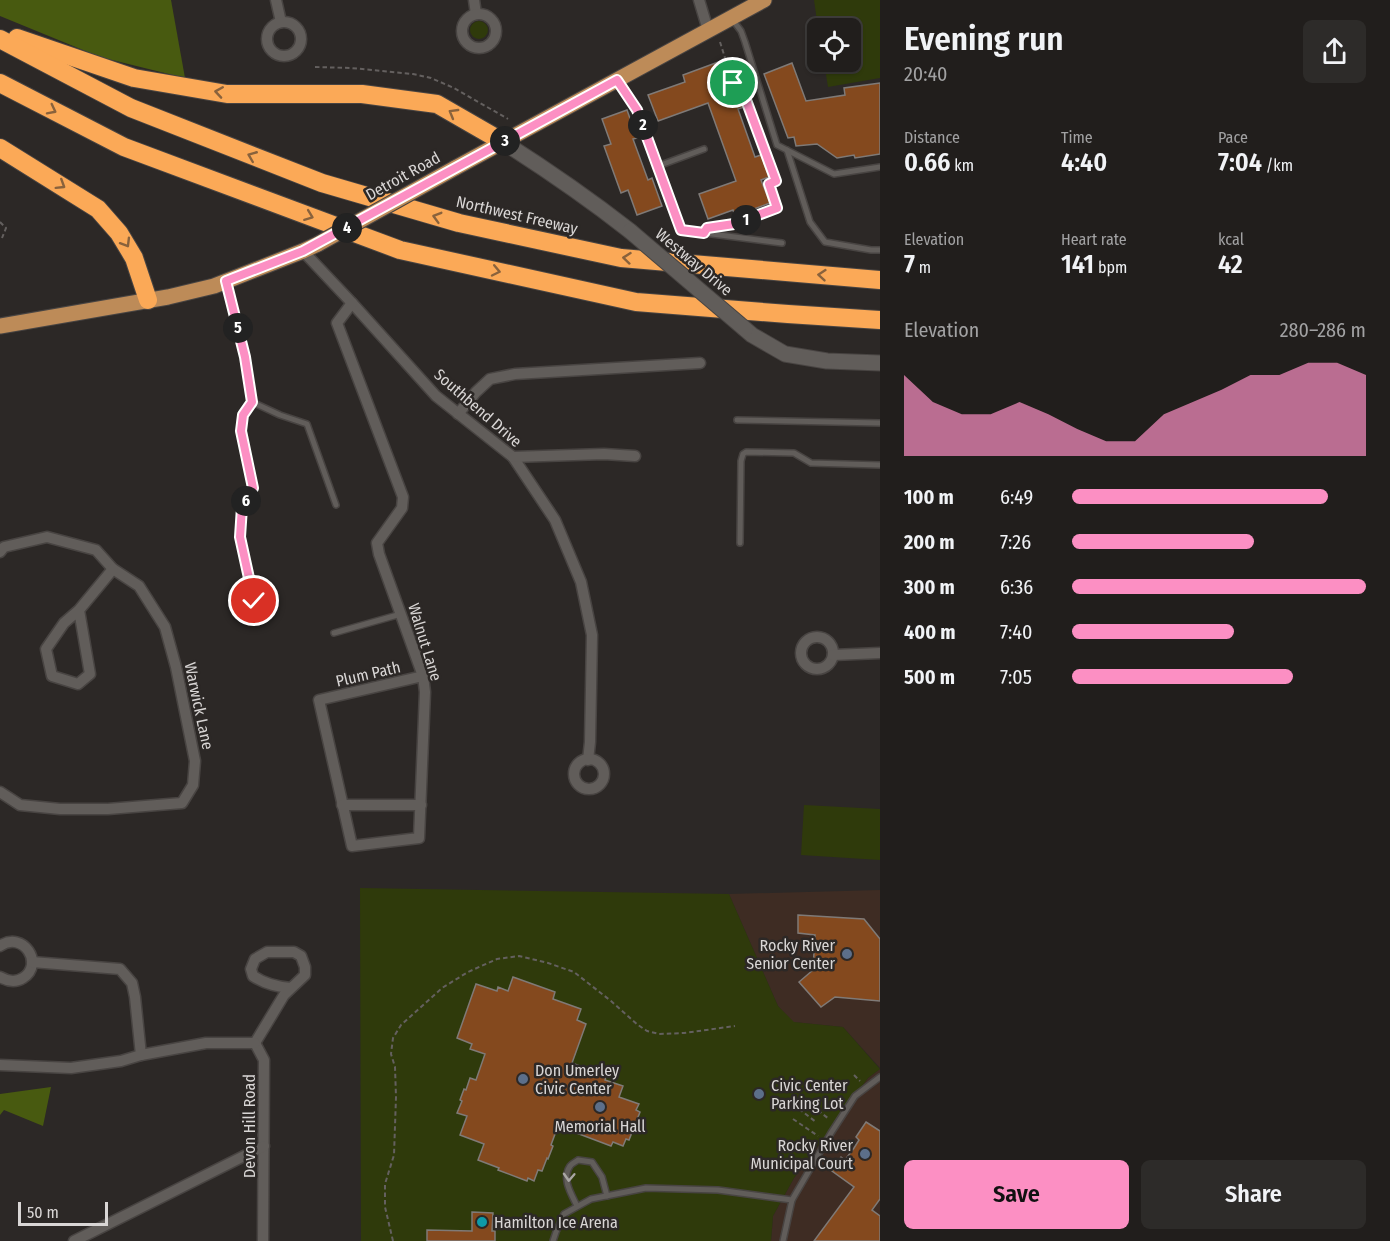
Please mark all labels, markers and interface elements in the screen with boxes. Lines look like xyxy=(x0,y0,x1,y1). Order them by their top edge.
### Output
map controls xyxy=(807,18,861,72)
button: locate xyxy=(807,18,861,72)
text: Evening run xyxy=(904,19,1064,59)
button: share xyxy=(1303,20,1366,83)
pin xyxy=(707,57,758,108)
text: 20:40 xyxy=(904,62,947,86)
icon: arrive xyxy=(716,66,749,99)
one-way arrow xyxy=(214,87,223,99)
one-way arrow xyxy=(46,103,56,114)
one-way arrow xyxy=(448,108,459,120)
pin: 2 xyxy=(628,110,658,140)
text: 2 xyxy=(639,115,647,134)
pin: 3 xyxy=(490,126,520,156)
text: Distance xyxy=(904,128,960,147)
text: Time xyxy=(1061,128,1093,147)
text: Pace xyxy=(1218,128,1248,147)
text: 3 xyxy=(501,131,509,150)
text: 0.66 xyxy=(904,147,951,178)
text: 4:40 xyxy=(1061,147,1107,178)
text: 7:04 xyxy=(1218,147,1262,178)
street label: Detroit Road xyxy=(362,148,444,204)
one-way arrow xyxy=(247,151,258,163)
text: km xyxy=(951,156,974,175)
text: /km xyxy=(1262,156,1293,175)
one-way arrow xyxy=(55,178,65,190)
street label: Northwest Freeway xyxy=(454,192,580,238)
pin: 1 xyxy=(731,205,761,235)
one-way arrow xyxy=(304,209,314,222)
text: 1 xyxy=(743,210,749,229)
one-way arrow xyxy=(432,212,443,224)
pin: 4 xyxy=(332,213,362,243)
text: 4 xyxy=(343,218,351,237)
street label: Westway Drive xyxy=(652,224,736,300)
text: Elevation xyxy=(904,230,964,249)
text: Heart rate xyxy=(1061,230,1127,249)
text: kcal xyxy=(1218,230,1244,249)
one-way arrow xyxy=(118,237,130,247)
text: 7 xyxy=(904,249,915,280)
text: 141 xyxy=(1061,249,1094,280)
text: 42 xyxy=(1218,249,1243,280)
one-way arrow xyxy=(623,252,632,265)
text: m xyxy=(915,258,931,277)
text: bpm xyxy=(1094,258,1127,277)
one-way arrow xyxy=(491,264,501,277)
one-way arrow xyxy=(817,269,826,282)
pin: 5 xyxy=(223,313,253,343)
text: 5 xyxy=(234,318,242,337)
text: Elevation xyxy=(904,318,979,342)
text: 280–286 m xyxy=(1280,318,1366,342)
street label: Southbend Drive xyxy=(430,365,526,451)
text: 100 m xyxy=(904,485,954,509)
text: 6:49 xyxy=(1000,485,1033,509)
pin: 6 xyxy=(231,486,261,516)
text: 6 xyxy=(242,491,250,510)
text: 200 m xyxy=(904,530,955,554)
text: 7:26 xyxy=(1000,530,1031,554)
pin xyxy=(228,575,279,626)
text: 300 m xyxy=(904,575,955,599)
text: 6:36 xyxy=(1000,575,1033,599)
icon: check xyxy=(237,584,270,617)
street label: Walnut Lane xyxy=(404,601,446,683)
text: 400 m xyxy=(904,620,956,644)
text: 7:40 xyxy=(1000,620,1032,644)
street label: Plum Path xyxy=(334,657,402,691)
street label: Warwick Lane xyxy=(180,661,218,751)
text: 500 m xyxy=(904,665,955,689)
text: 7:05 xyxy=(1000,665,1032,689)
place label: Rocky River Senior Center xyxy=(746,936,835,973)
marker: Rocky River Senior Center xyxy=(840,947,854,961)
place label: Don Umerley Civic Center xyxy=(535,1061,620,1098)
marker: Don Umerley Civic Center xyxy=(516,1072,530,1086)
street label: Devon Hill Road xyxy=(240,1074,259,1178)
place label: Civic Center Parking Lot xyxy=(771,1076,848,1113)
marker: Civic Center Parking Lot xyxy=(752,1087,766,1101)
marker: Memorial Hall xyxy=(593,1100,607,1114)
place label: Memorial Hall xyxy=(554,1117,646,1136)
place label: Rocky River Municipal Court xyxy=(750,1136,854,1173)
marker: Rocky River Municipal Court xyxy=(858,1147,872,1161)
button: Save xyxy=(904,1160,1129,1229)
button: Share xyxy=(1141,1160,1366,1229)
one-way arrow xyxy=(563,1173,576,1182)
scale bar xyxy=(18,1199,108,1226)
text: 50 m xyxy=(27,1203,59,1222)
place label: Hamilton Ice Arena xyxy=(494,1213,618,1232)
marker: Hamilton Ice Arena xyxy=(475,1215,489,1229)

